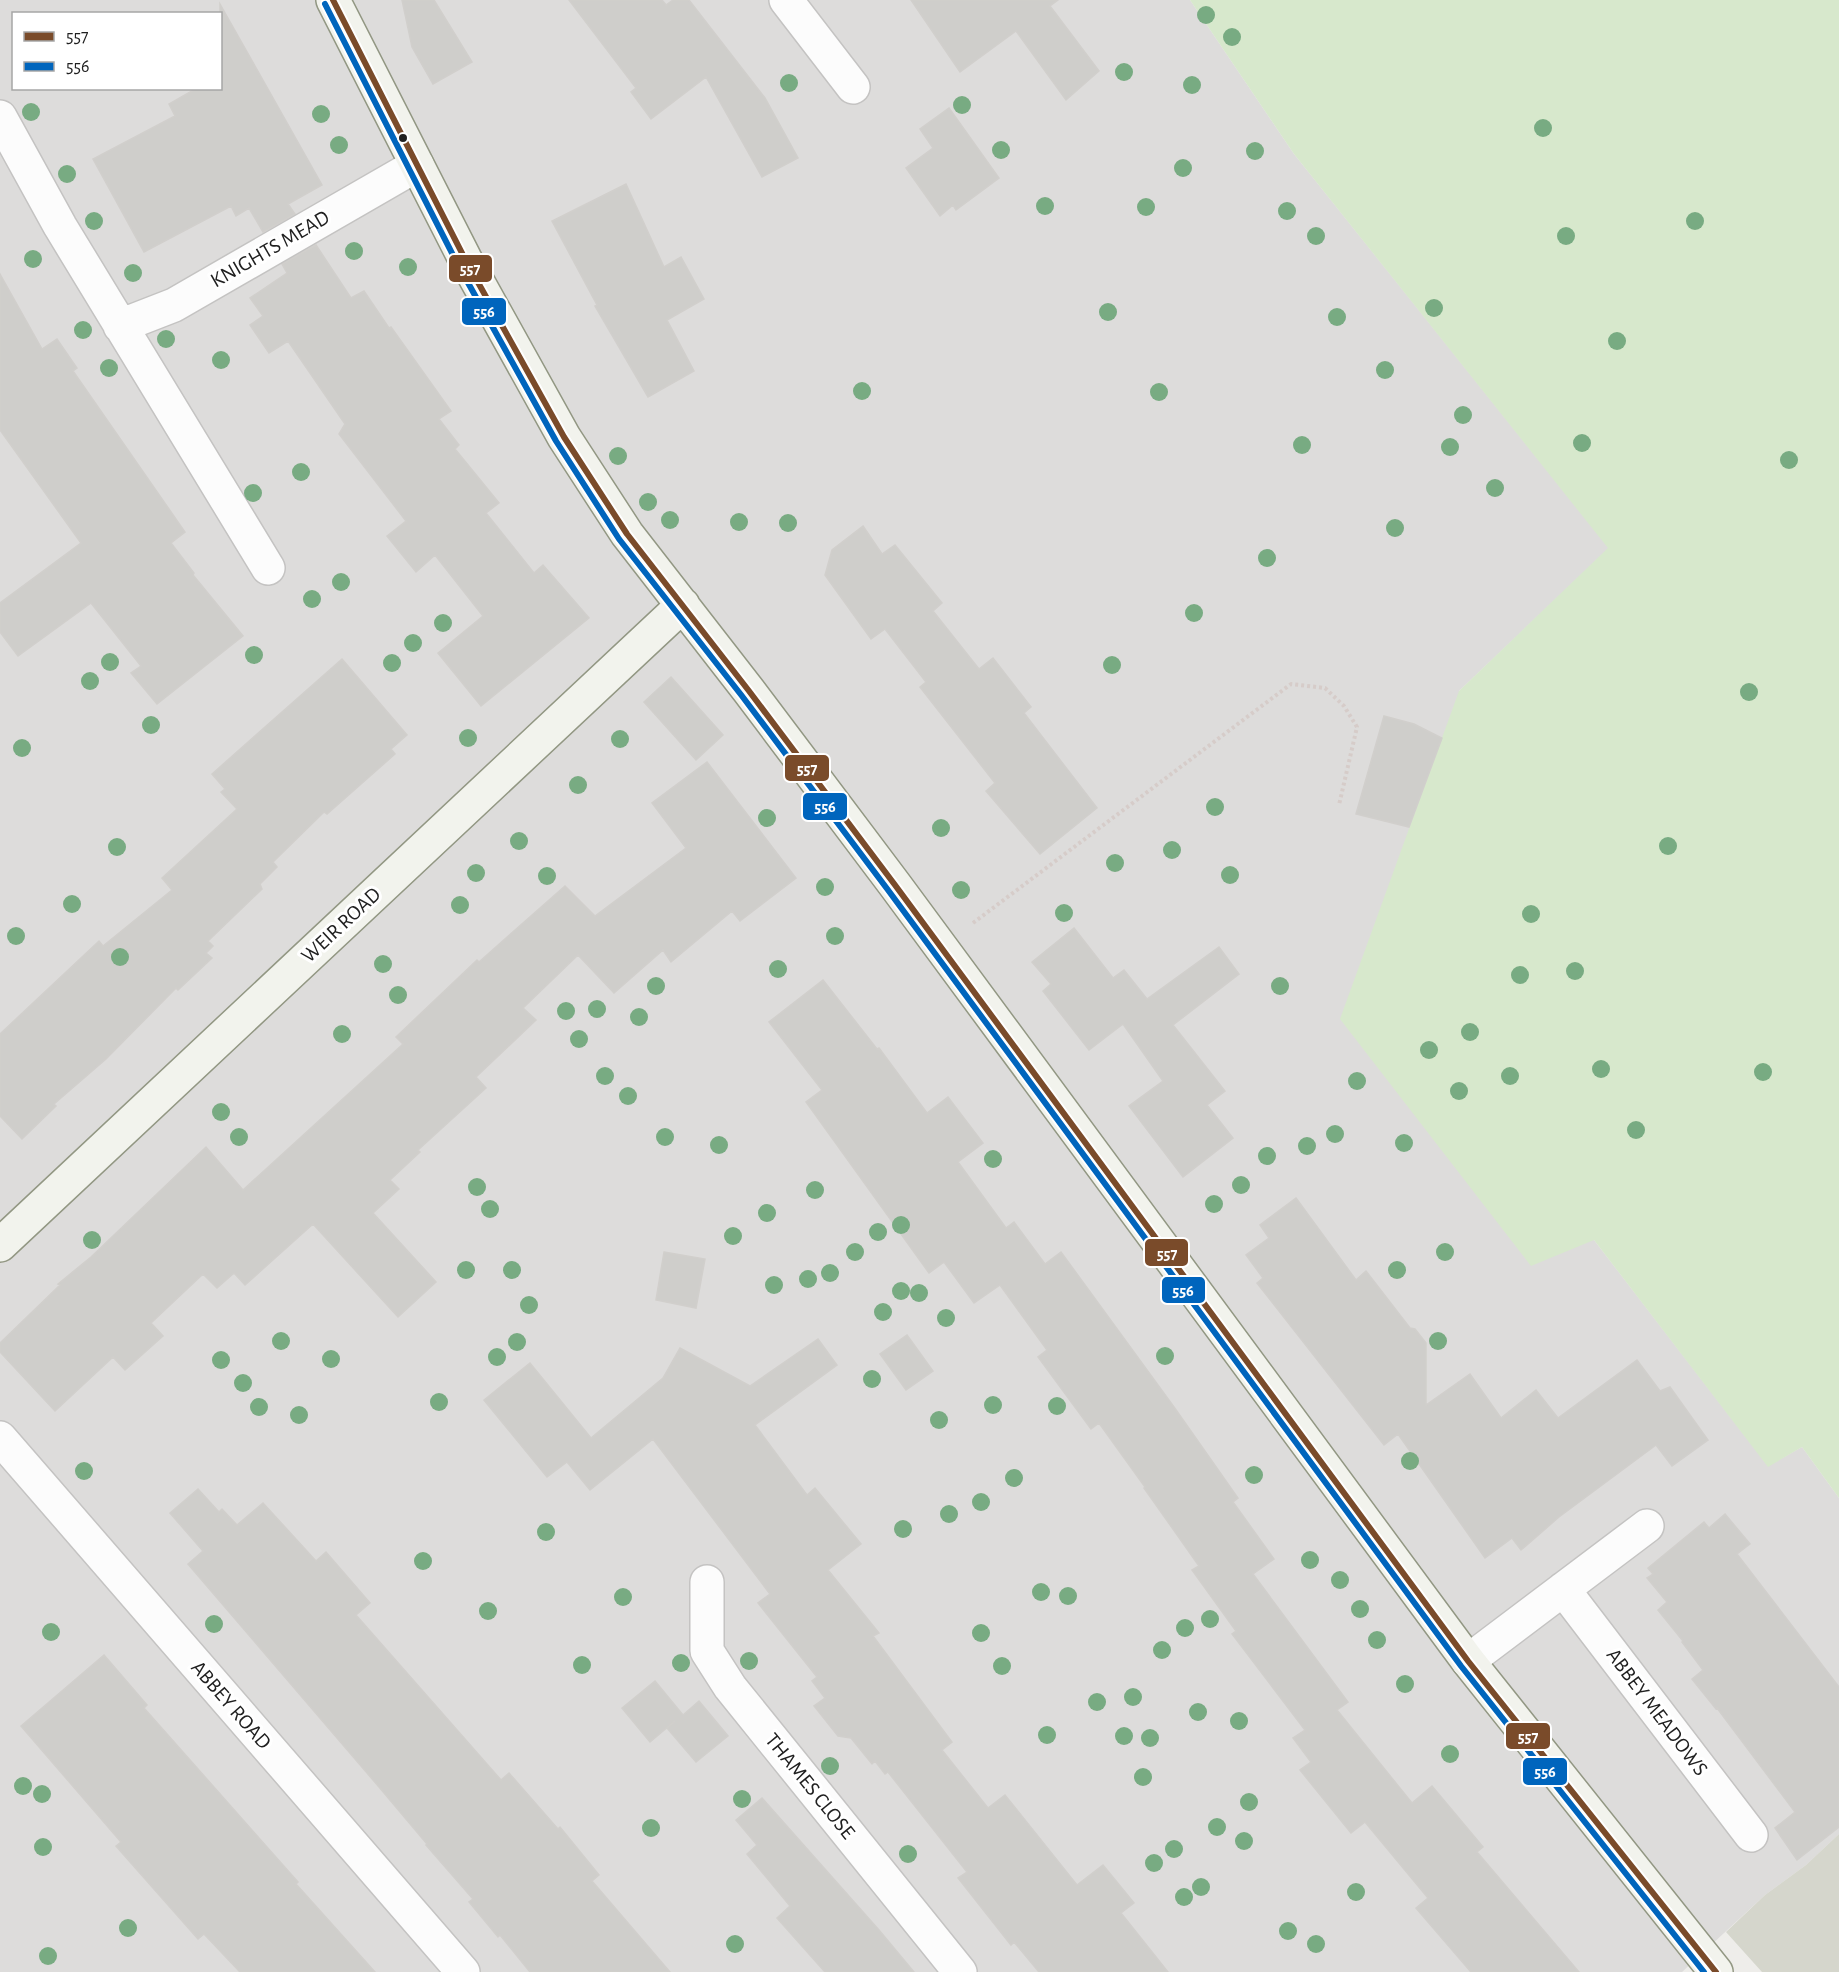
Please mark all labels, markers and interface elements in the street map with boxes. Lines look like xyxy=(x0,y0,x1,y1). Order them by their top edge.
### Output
legend xyxy=(12,12,222,90)
text: 557 xyxy=(66,28,89,46)
text: 556 xyxy=(66,58,90,76)
unlabelled marker xyxy=(397,132,409,144)
street label: KNIGHTS MEAD xyxy=(207,207,333,291)
line badge: 557 xyxy=(448,254,493,283)
text: 557 xyxy=(460,261,480,277)
line badge: 556 xyxy=(461,297,507,326)
text: 556 xyxy=(473,304,495,320)
line badge: 557 xyxy=(784,754,830,782)
text: 557 xyxy=(797,761,817,777)
line badge: 556 xyxy=(802,792,848,821)
text: 556 xyxy=(814,799,836,815)
street label: WEIR ROAD xyxy=(297,883,385,967)
line badge: 557 xyxy=(1144,1238,1189,1267)
text: 557 xyxy=(1157,1246,1177,1262)
line badge: 556 xyxy=(1161,1276,1206,1304)
text: 556 xyxy=(1172,1283,1194,1299)
street label: ABBEY MEADOWS xyxy=(1603,1645,1712,1780)
street label: ABBEY ROAD xyxy=(187,1657,275,1753)
line badge: 557 xyxy=(1505,1722,1551,1750)
street label: THAMES CLOSE xyxy=(761,1729,859,1843)
text: 557 xyxy=(1518,1729,1538,1745)
line badge: 556 xyxy=(1522,1757,1568,1786)
text: 556 xyxy=(1534,1764,1556,1780)

